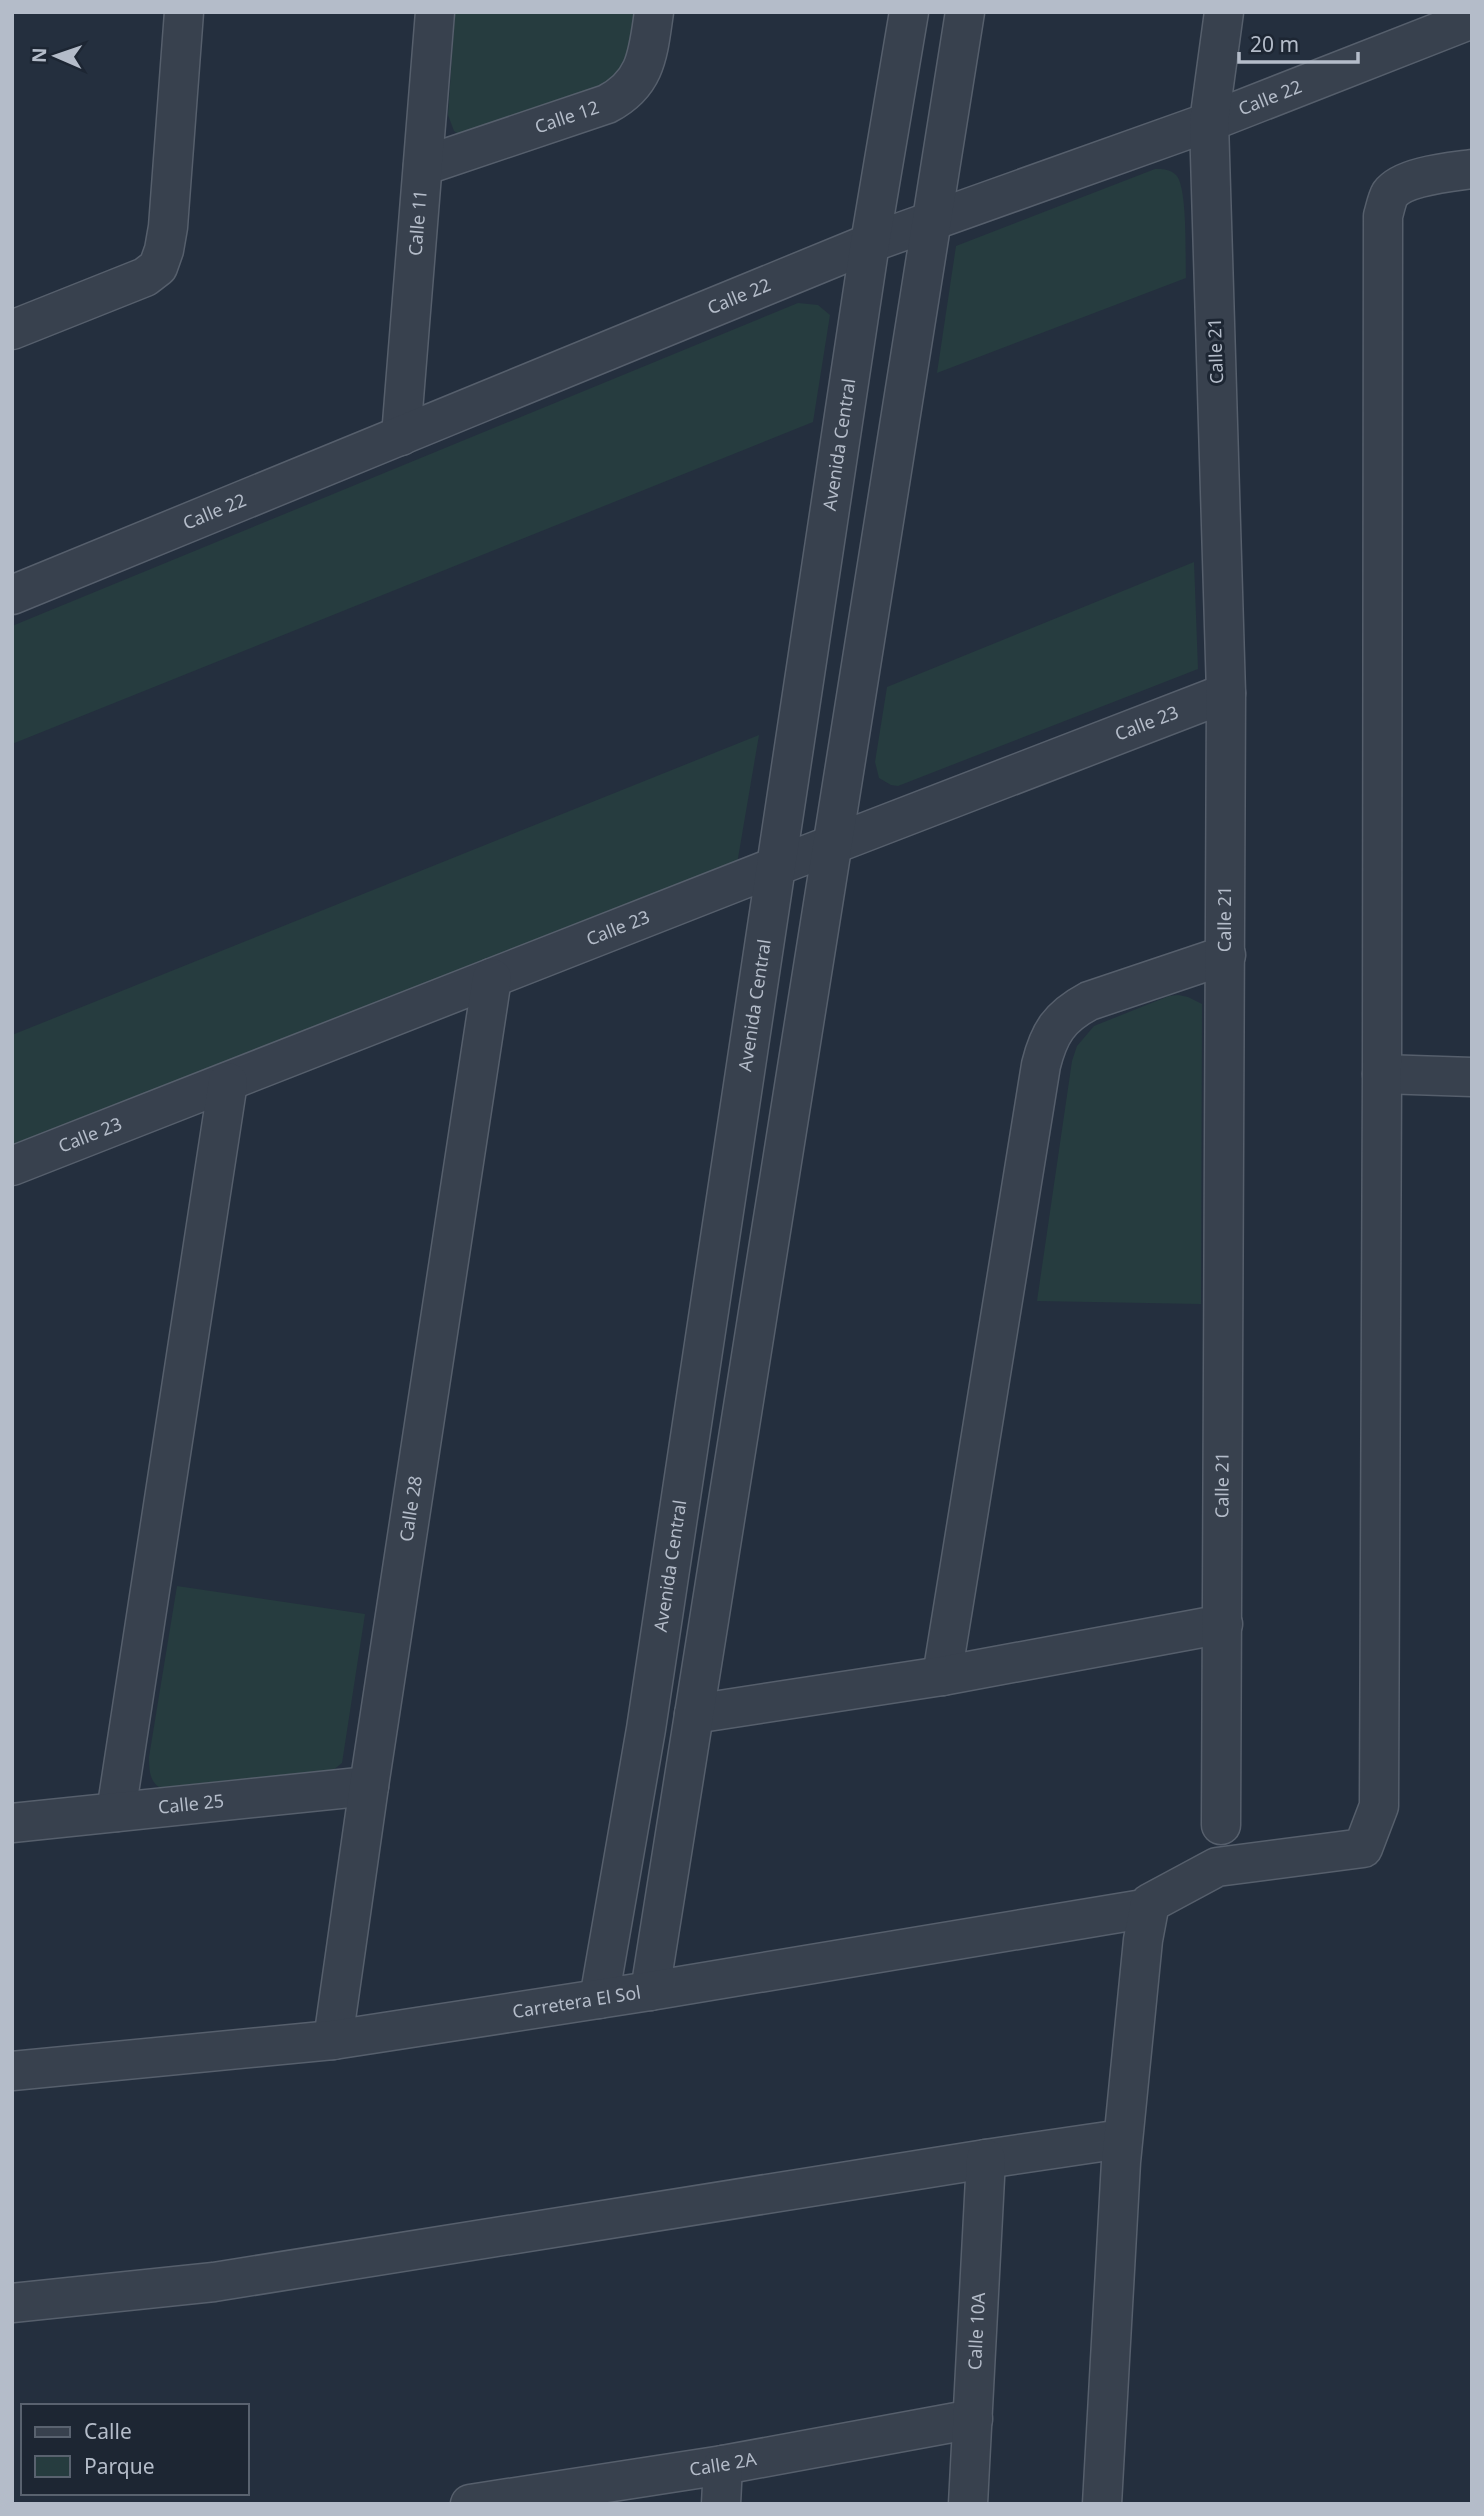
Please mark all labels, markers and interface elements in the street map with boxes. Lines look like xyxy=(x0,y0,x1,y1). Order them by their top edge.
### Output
north arrow xyxy=(21,21,91,91)
scale bar xyxy=(1239,21,1358,65)
text: 20 m xyxy=(1250,30,1299,58)
text: N xyxy=(26,47,52,64)
street label: Calle 22 xyxy=(1235,74,1305,120)
street label: Calle 12 xyxy=(532,95,602,138)
street label: Calle 11 xyxy=(402,189,432,257)
street label: Calle 22 xyxy=(704,272,774,319)
street label: Calle 21 xyxy=(1202,318,1228,385)
street label: Avenida Central xyxy=(817,377,860,512)
street label: Calle 22 xyxy=(179,487,249,535)
street label: Calle 23 xyxy=(1111,699,1182,746)
street label: Calle 21 xyxy=(1212,886,1236,952)
street label: Calle 23 xyxy=(582,904,653,951)
street label: Avenida Central xyxy=(732,937,776,1073)
street label: Calle 23 xyxy=(55,1111,125,1158)
street label: Calle 21 xyxy=(1209,1452,1234,1518)
street label: Calle 28 xyxy=(393,1474,427,1543)
street label: Avenida Central xyxy=(648,1498,691,1634)
street label: Calle 25 xyxy=(157,1788,225,1819)
street label: Carretera El Sol xyxy=(511,1980,642,2023)
street label: Calle 10A xyxy=(962,2291,990,2371)
legend xyxy=(21,2404,248,2495)
text: Calle xyxy=(84,2417,132,2445)
street label: Calle 2A xyxy=(688,2446,759,2481)
text: Parque xyxy=(84,2452,154,2480)

